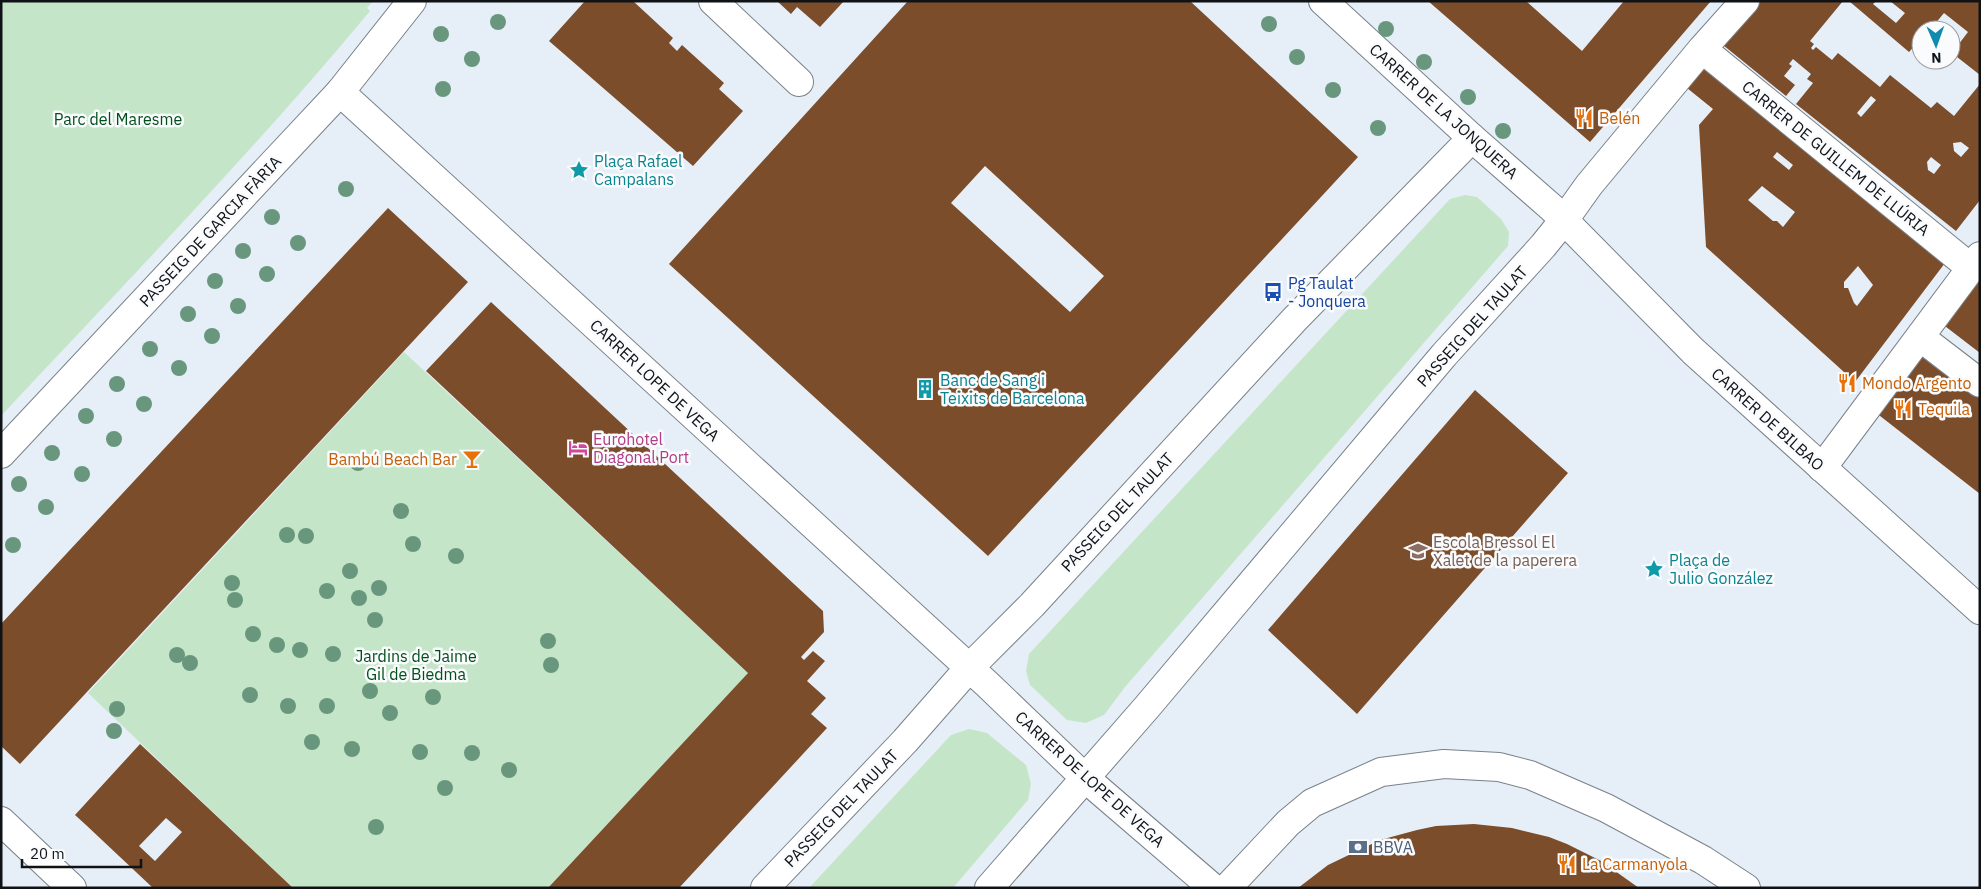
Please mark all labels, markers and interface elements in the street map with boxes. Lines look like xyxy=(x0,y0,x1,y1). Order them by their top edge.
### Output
north arrow xyxy=(1911,20,1961,70)
street label: CARRER DE LA JONQUERA xyxy=(1366,39,1522,183)
text: N xyxy=(1931,49,1942,67)
street label: CARRER DE GUILLEM DE LLÚRIA xyxy=(1738,75,1934,240)
restaurant icon: Belén xyxy=(1573,107,1595,129)
place label: Belén xyxy=(1599,108,1640,128)
park label: Parc del Maresme xyxy=(54,109,182,129)
street label: PASSEIG DE GARCIA FÀRIA xyxy=(134,151,285,311)
place label: Plaça Rafael Campalans xyxy=(594,151,682,189)
place icon: Plaça Rafael Campalans xyxy=(568,159,590,181)
street label: PASSEIG DEL TAULAT xyxy=(1412,261,1532,391)
place label: Pg Taulat - Jonquera xyxy=(1288,273,1366,311)
bus stop icon: Pg Taulat - Jonquera xyxy=(1262,281,1284,303)
street label: CARRER LOPE DE VEGA xyxy=(586,315,724,445)
street label: CARRER DE BILBAO xyxy=(1708,363,1828,475)
place label: Banc de Sang i Teixits de Barcelona xyxy=(940,370,1085,408)
restaurant icon: Mondo Argento xyxy=(1836,372,1858,394)
place label: Mondo Argento xyxy=(1862,373,1972,393)
building icon: Banc de Sang i Teixits de Barcelona xyxy=(914,378,936,400)
restaurant icon: Tequila xyxy=(1892,398,1914,420)
place label: Tequila xyxy=(1918,399,1971,419)
place label: Eurohotel Diagonal Port xyxy=(593,429,689,467)
hotel icon: Eurohotel Diagonal Port xyxy=(567,437,589,459)
bar icon: Bambú Beach Bar xyxy=(461,448,483,470)
street label: PASSEIG DEL TAULAT xyxy=(1057,448,1177,576)
place label: Bambú Beach Bar xyxy=(328,449,457,469)
place label: Escola Bressol El Xalet de la paperera xyxy=(1433,532,1578,570)
school or university icon: Escola Bressol El Xalet de la paperera xyxy=(1407,540,1429,562)
place label: Plaça de Julio González xyxy=(1669,550,1773,588)
place icon: Plaça de Julio González xyxy=(1643,558,1665,580)
park label: Jardins de Jaime Gil de Biedma xyxy=(355,646,477,684)
street label: CARRER DE LOPE DE VEGA xyxy=(1011,707,1169,851)
street label: PASSEIG DEL TAULAT xyxy=(780,745,902,871)
scale bar xyxy=(22,836,141,868)
bank icon: BBVA xyxy=(1347,836,1369,858)
place label: BBVA xyxy=(1373,837,1413,857)
text: 20 m xyxy=(30,844,65,863)
restaurant icon: La Carmanyola xyxy=(1556,853,1578,875)
place label: La Carmanyola xyxy=(1582,854,1688,874)

